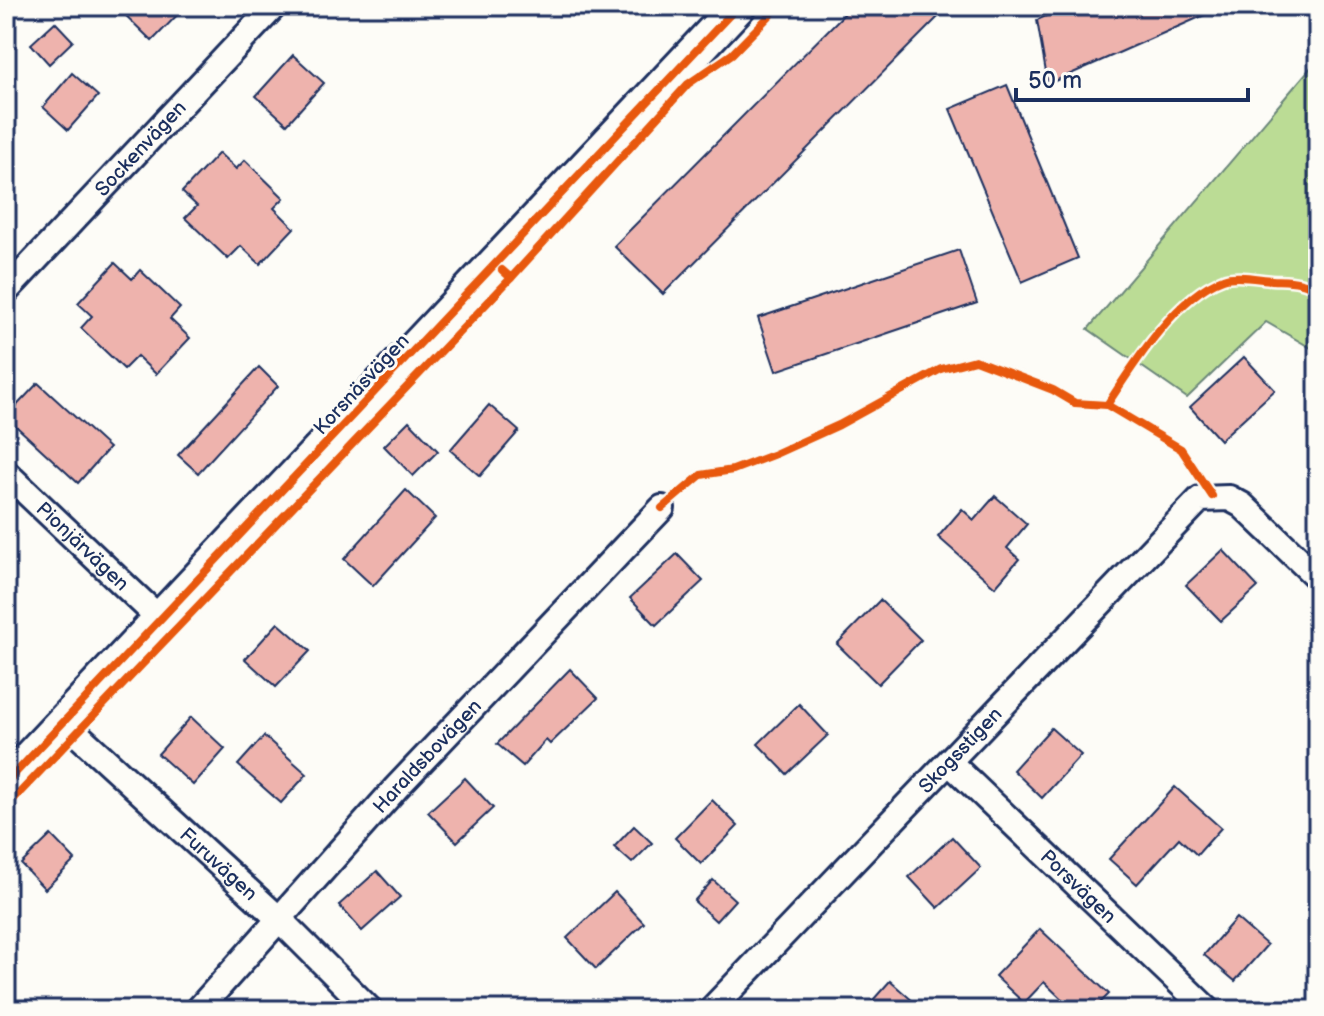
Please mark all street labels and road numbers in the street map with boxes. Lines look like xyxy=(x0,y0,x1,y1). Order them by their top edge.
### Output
street label: Sockenvägen xyxy=(90,96,192,202)
street label: Korsnäsvägen xyxy=(309,329,415,440)
street label: Pionjärvägen xyxy=(31,497,134,596)
street label: Haraldsbovägen xyxy=(368,695,487,819)
street label: Skogsstigen xyxy=(914,703,1007,799)
street label: Furuvägen xyxy=(174,823,262,906)
street label: Porsvägen xyxy=(1035,845,1121,929)

